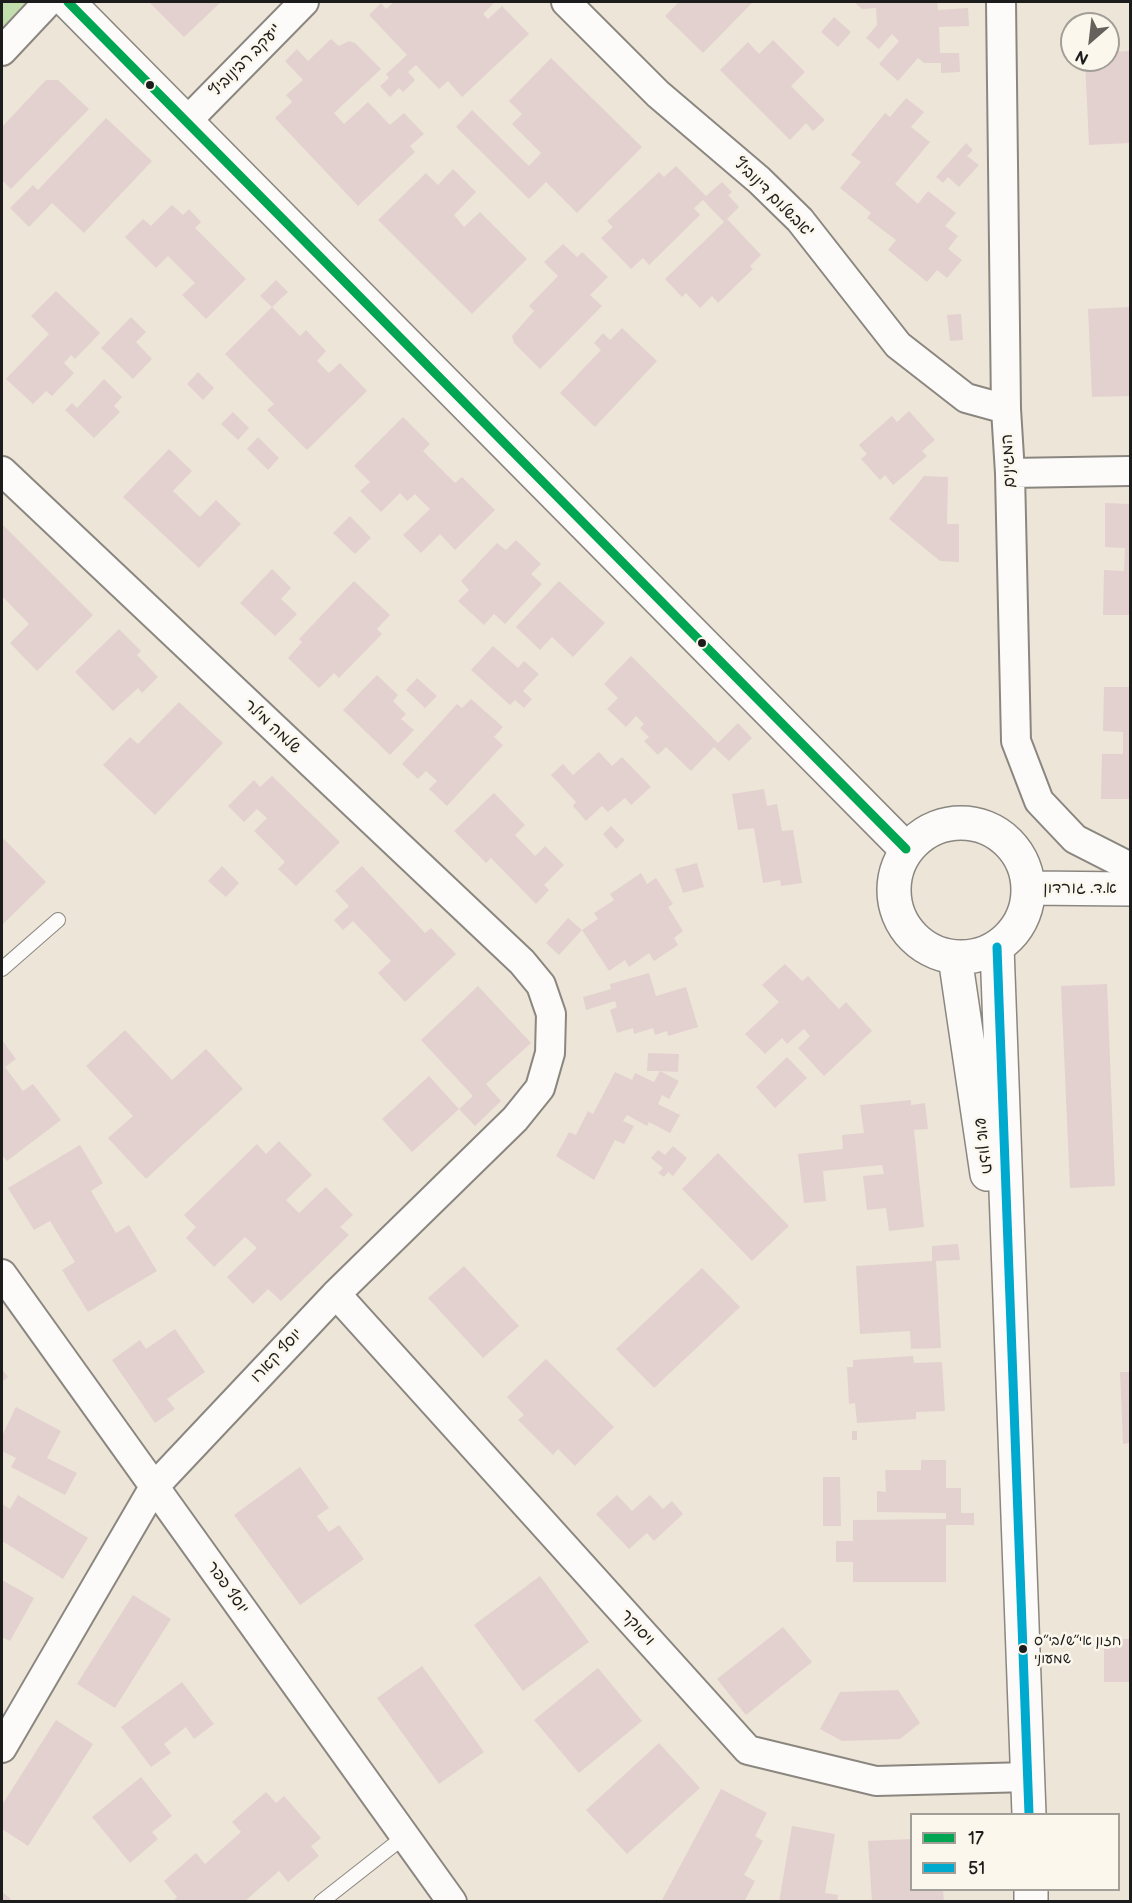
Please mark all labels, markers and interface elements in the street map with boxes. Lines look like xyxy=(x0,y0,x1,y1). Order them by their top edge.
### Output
north arrow xyxy=(1060,12,1120,72)
street label: יעקב רבינוביץ' xyxy=(206,21,286,101)
text: N xyxy=(1072,45,1092,68)
unlabelled marker xyxy=(144,79,156,91)
street label: אבשלום דינוביץ' xyxy=(729,154,817,242)
street label: המגינים xyxy=(998,434,1020,488)
unlabelled marker xyxy=(696,637,708,649)
street label: שלמה מילר xyxy=(240,696,304,758)
street label: א.ד. גורדון xyxy=(1043,879,1117,899)
street label: חזון איש xyxy=(970,1117,996,1175)
street label: יוסף קארו xyxy=(247,1325,307,1387)
street label: יוסף פפר xyxy=(202,1558,252,1618)
street label: ויסוקר xyxy=(616,1606,658,1650)
place label: חזון אי״ש/בי״ס שמעוני xyxy=(1034,1633,1121,1666)
marker: חזון אי״ש/בי״ס שמעוני xyxy=(1017,1643,1029,1655)
legend xyxy=(910,1813,1120,1891)
text: 17 xyxy=(968,1828,984,1849)
text: 51 xyxy=(968,1858,985,1879)

